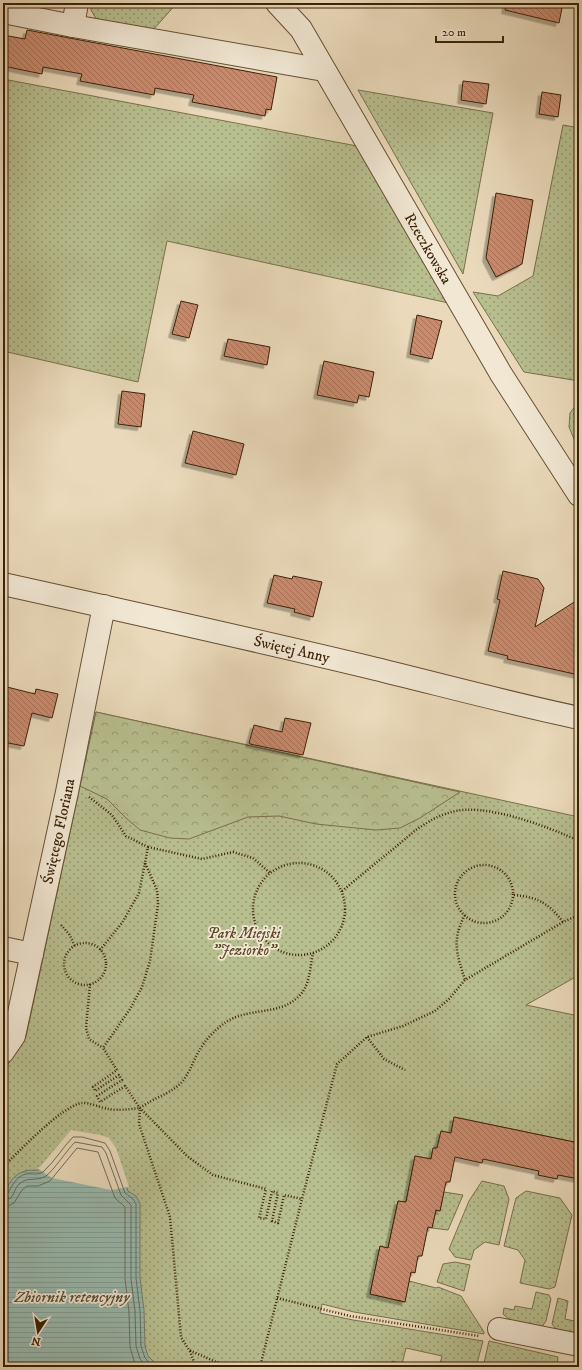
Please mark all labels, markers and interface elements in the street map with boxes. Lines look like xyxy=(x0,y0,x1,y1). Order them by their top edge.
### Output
scale bar xyxy=(436,18,503,44)
text: 20 m xyxy=(442,25,466,40)
street label: Rzeczkowska xyxy=(400,210,456,288)
street label: Świętej Anny xyxy=(252,631,333,668)
street label: Świętego Floriana xyxy=(37,776,80,886)
park label: Park Miejski "Jeziorko" xyxy=(208,924,281,960)
water label: Zbiornik retencyjny xyxy=(14,1287,131,1307)
north arrow xyxy=(18,1312,58,1352)
text: N xyxy=(30,1333,42,1349)

